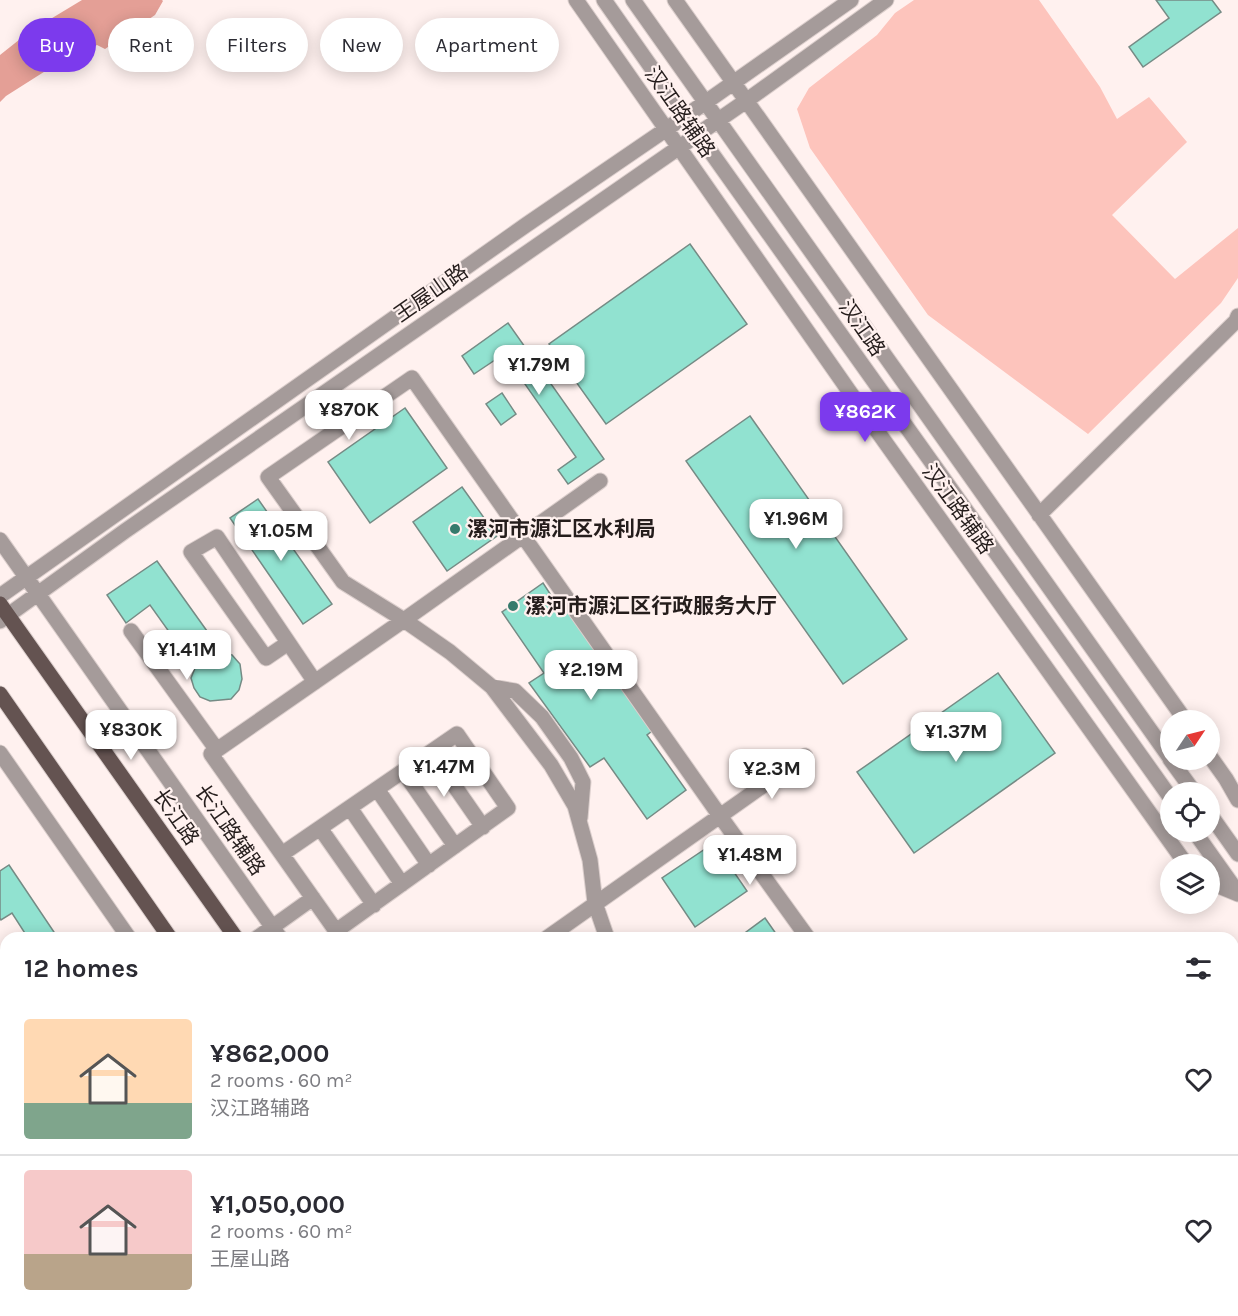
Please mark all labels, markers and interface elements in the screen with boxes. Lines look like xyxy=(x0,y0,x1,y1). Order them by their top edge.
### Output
chip: Buy xyxy=(18,18,96,72)
chip: Rent xyxy=(108,18,194,72)
chip: Filters xyxy=(206,18,308,72)
chip: New xyxy=(320,18,403,72)
chip: Apartment xyxy=(415,18,559,72)
street label: 汉江路辅路 xyxy=(640,62,720,162)
street label: 王屋山路 xyxy=(390,259,472,327)
street label: 汉江路 xyxy=(834,295,890,361)
pin: ¥1.79M xyxy=(490,345,588,396)
text: ¥1.79M xyxy=(508,353,570,376)
pin: ¥870K xyxy=(307,390,391,441)
pin: ¥862K xyxy=(823,392,907,443)
text: ¥870K xyxy=(319,398,379,421)
text: ¥862K xyxy=(834,400,896,423)
street label: 汉江路辅路 xyxy=(917,459,999,559)
pin: ¥1.96M xyxy=(747,499,845,550)
text: ¥1.96M xyxy=(764,507,829,530)
pin: ¥1.05M xyxy=(232,511,330,562)
place label: 漯河市源汇区水利局 xyxy=(467,517,656,541)
text: ¥1.05M xyxy=(249,519,313,542)
marker: 漯河市源汇区水利局 xyxy=(448,522,462,536)
place label: 漯河市源汇区行政服务大厅 xyxy=(525,594,777,618)
marker: 漯河市源汇区行政服务大厅 xyxy=(506,599,520,613)
pin: ¥1.41M xyxy=(138,630,236,681)
text: ¥1.41M xyxy=(157,638,217,661)
pin: ¥2.19M xyxy=(542,650,640,701)
text: ¥2.19M xyxy=(559,658,623,681)
pin: ¥830K xyxy=(89,710,173,761)
north arrow xyxy=(1160,710,1220,770)
map controls xyxy=(1160,710,1220,914)
pin: ¥1.37M xyxy=(907,712,1005,763)
text: ¥830K xyxy=(100,718,162,741)
text: ¥1.37M xyxy=(924,720,988,743)
pin: ¥1.47M xyxy=(395,747,493,798)
pin: ¥2.3M xyxy=(730,749,814,800)
text: ¥1.47M xyxy=(413,755,475,778)
text: ¥2.3M xyxy=(743,757,801,780)
street label: 长江路辅路 xyxy=(190,780,270,880)
button: locate xyxy=(1160,782,1220,842)
street label: 长江路 xyxy=(148,784,204,850)
pin: ¥1.48M xyxy=(701,835,799,886)
text: ¥1.48M xyxy=(717,843,783,866)
button: layers xyxy=(1160,854,1220,914)
icon: filters xyxy=(1182,952,1215,985)
text: 12 homes xyxy=(24,953,139,984)
text: ¥862,000 xyxy=(210,1038,329,1069)
icon: home xyxy=(72,1043,144,1115)
icon: heart xyxy=(1182,1063,1215,1096)
text: 2 rooms · 60 m² xyxy=(210,1069,353,1092)
text: 汉江路辅路 xyxy=(210,1097,310,1120)
text: ¥1,050,000 xyxy=(210,1189,345,1220)
icon: home xyxy=(72,1194,144,1266)
icon: heart xyxy=(1182,1214,1215,1247)
text: 2 rooms · 60 m² xyxy=(210,1220,353,1243)
text: 王屋山路 xyxy=(210,1248,290,1271)

